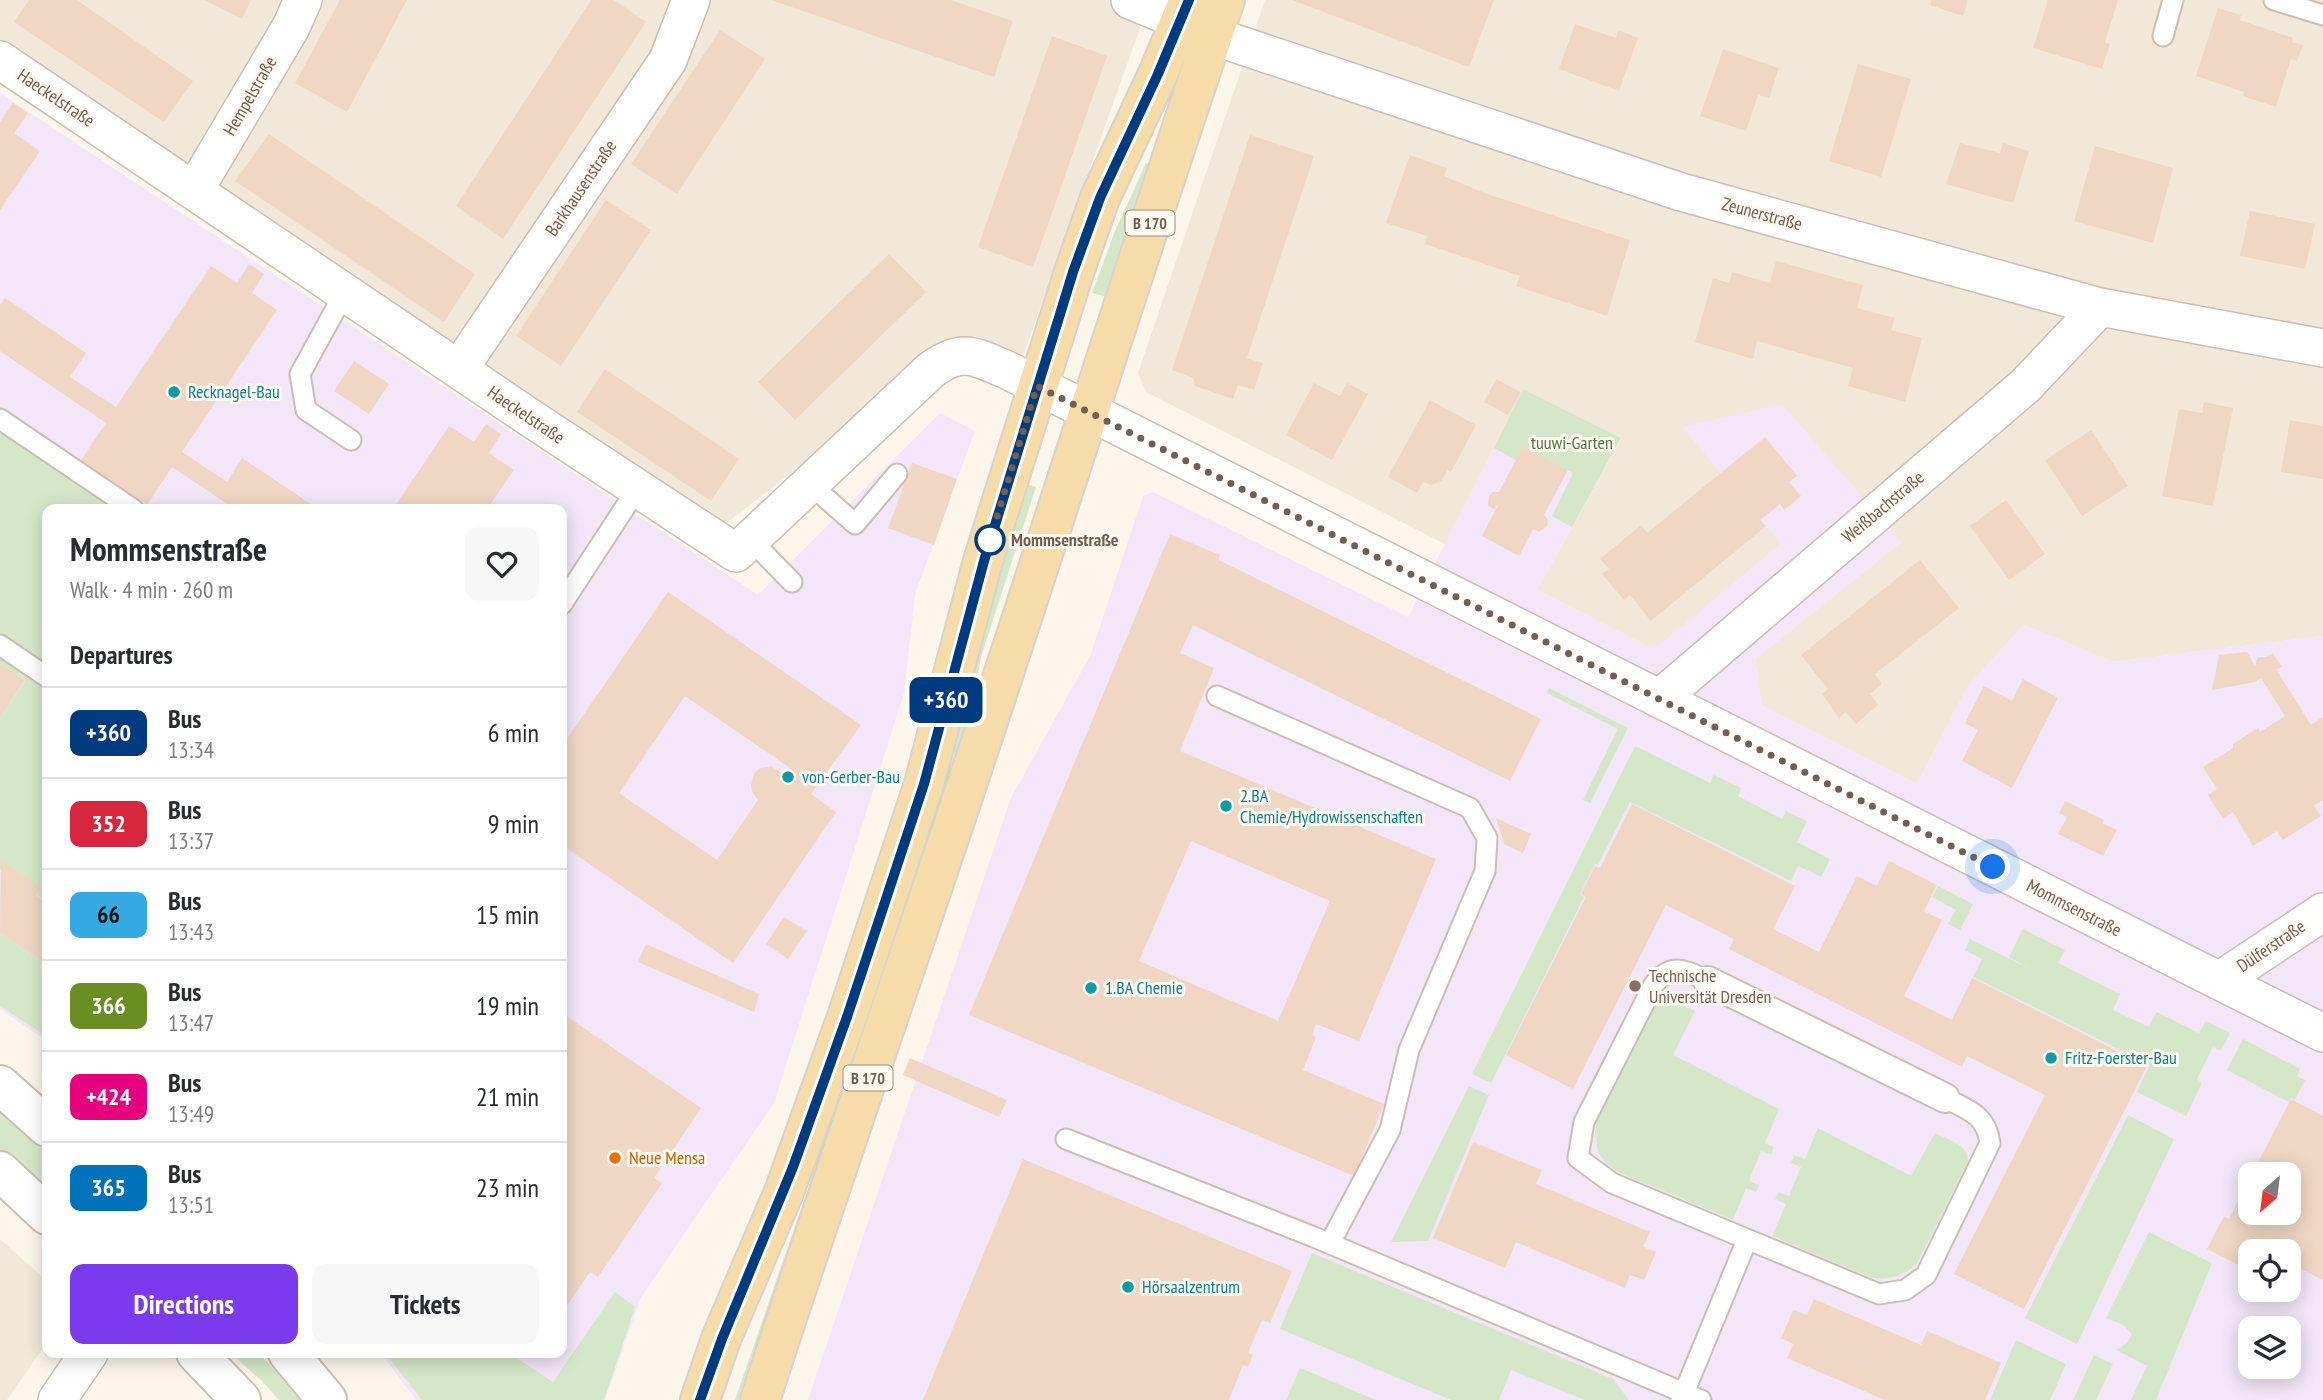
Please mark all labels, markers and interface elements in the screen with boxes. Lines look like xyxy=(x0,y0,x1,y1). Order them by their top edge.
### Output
street label: Hempelstraße xyxy=(218,52,281,139)
street label: Haeckelstraße xyxy=(13,63,99,132)
street label: Barkhausenstraße xyxy=(540,135,621,240)
street label: Zeunerstraße xyxy=(1719,192,1805,235)
road number: B 170 xyxy=(1126,210,1174,236)
place label: Recknagel-Bau xyxy=(188,380,280,403)
street label: Haeckelstraße xyxy=(483,380,569,449)
marker: Recknagel-Bau xyxy=(166,384,182,400)
park label: tuuwi-Garten xyxy=(1531,431,1613,454)
street label: Weißbachstraße xyxy=(1837,466,1928,548)
marker: Mommsenstraße xyxy=(975,525,1005,555)
text: Mommsenstraße xyxy=(70,527,267,570)
button: heart xyxy=(465,527,539,601)
place label: Mommsenstraße xyxy=(1011,528,1119,551)
text: Walk · 4 min · 260 m xyxy=(70,575,233,604)
text: Departures xyxy=(70,638,173,671)
line badge: +360 xyxy=(897,677,995,723)
text: +360 xyxy=(923,684,969,715)
text: Bus xyxy=(168,702,201,735)
text: 6 min xyxy=(488,716,539,749)
text: +360 xyxy=(86,717,131,748)
text: 13:34 xyxy=(168,735,214,764)
place label: von-Gerber-Bau xyxy=(802,765,900,788)
marker: von-Gerber-Bau xyxy=(780,769,796,785)
place label: 2.BA Chemie/Hydrowissenschaften xyxy=(1240,784,1423,828)
text: Bus xyxy=(168,793,201,826)
marker: 2.BA Chemie/Hydrowissenschaften xyxy=(1218,798,1234,814)
text: 9 min xyxy=(488,807,539,840)
text: 352 xyxy=(91,808,126,839)
text: 13:37 xyxy=(168,826,214,855)
your location xyxy=(1975,849,2010,884)
street label: Mommsenstraße xyxy=(2023,874,2126,941)
text: Bus xyxy=(168,884,201,917)
text: 15 min xyxy=(476,898,539,931)
text: 66 xyxy=(97,899,120,930)
street label: Dülferstraße xyxy=(2232,914,2309,977)
text: 13:43 xyxy=(168,917,214,946)
place label: Technische Universität Dresden xyxy=(1649,964,1771,1008)
text: Bus xyxy=(168,975,201,1008)
place label: 1.BA Chemie xyxy=(1105,976,1183,999)
marker: Technische Universität Dresden xyxy=(1627,978,1643,994)
marker: 1.BA Chemie xyxy=(1083,980,1099,996)
text: 19 min xyxy=(476,989,539,1022)
text: 366 xyxy=(91,990,126,1021)
text: 13:47 xyxy=(168,1008,214,1037)
place label: Fritz-Foerster-Bau xyxy=(2065,1046,2177,1069)
marker: Fritz-Foerster-Bau xyxy=(2043,1050,2059,1066)
text: Bus xyxy=(168,1066,201,1099)
road number: B 170 xyxy=(844,1066,892,1090)
text: 21 min xyxy=(476,1080,539,1113)
text: +424 xyxy=(86,1081,131,1112)
text: 13:49 xyxy=(168,1099,214,1128)
place label: Neue Mensa xyxy=(629,1146,705,1169)
marker: Neue Mensa xyxy=(607,1150,623,1166)
text: Bus xyxy=(168,1157,201,1190)
north arrow xyxy=(2238,1162,2301,1225)
map controls xyxy=(2238,1162,2301,1379)
text: 23 min xyxy=(476,1171,539,1204)
text: 365 xyxy=(91,1172,126,1203)
text: 13:51 xyxy=(168,1190,214,1219)
button: locate xyxy=(2238,1239,2301,1302)
button: Directions xyxy=(70,1264,298,1344)
button: Tickets xyxy=(312,1264,539,1344)
place label: Hörsaalzentrum xyxy=(1142,1275,1240,1298)
marker: Hörsaalzentrum xyxy=(1120,1279,1136,1295)
button: layers xyxy=(2238,1316,2301,1379)

